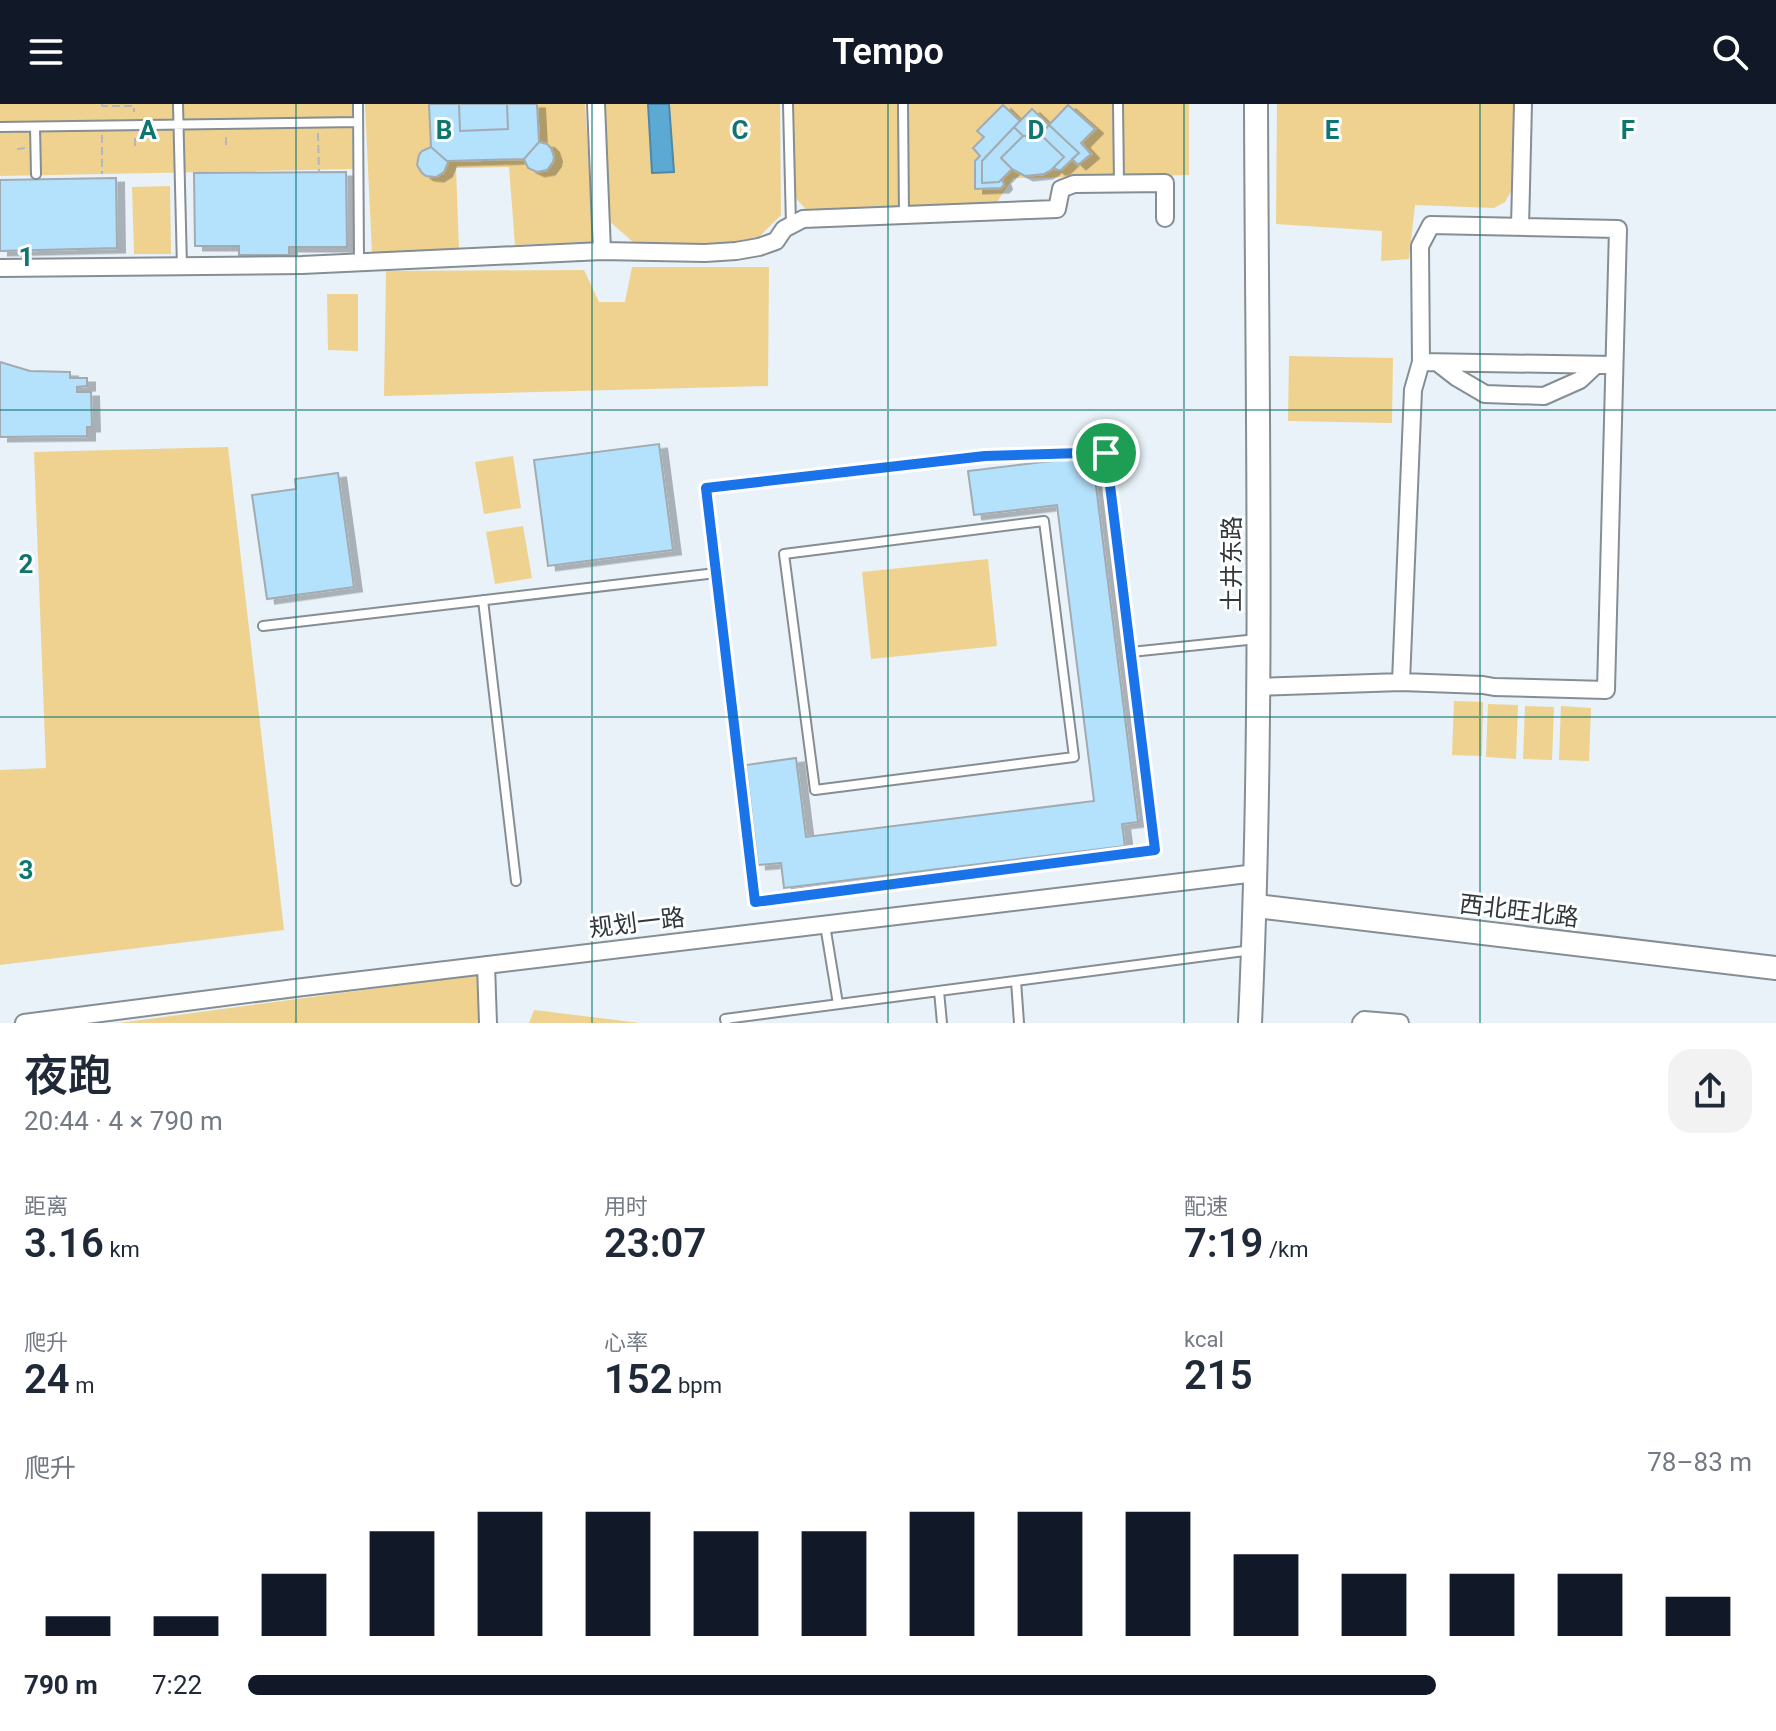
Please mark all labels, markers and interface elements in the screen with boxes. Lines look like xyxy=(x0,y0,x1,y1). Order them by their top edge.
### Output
icon: menu xyxy=(24,30,68,74)
icon: search xyxy=(1708,30,1752,74)
text: Tempo xyxy=(832,31,944,73)
text: A xyxy=(139,115,157,145)
text: B xyxy=(436,115,452,145)
text: C xyxy=(731,115,749,145)
text: D xyxy=(1028,115,1044,145)
text: E xyxy=(1325,115,1340,145)
text: F xyxy=(1621,115,1635,145)
text: 1 xyxy=(19,242,33,272)
pin xyxy=(1072,419,1140,487)
icon: arrive xyxy=(1084,431,1128,475)
street label: 土井东路 xyxy=(1218,516,1246,612)
text: 2 xyxy=(19,549,33,579)
text: 3 xyxy=(19,855,33,885)
street label: 西北旺北路 xyxy=(1458,890,1580,932)
street label: 规划一路 xyxy=(588,903,686,943)
button: share xyxy=(1668,1049,1752,1133)
text: 夜跑 xyxy=(24,1050,112,1102)
text: 20:44 · 4 × 790 m xyxy=(24,1106,223,1136)
text: 距离 xyxy=(24,1194,68,1219)
text: 用时 xyxy=(604,1194,648,1219)
text: 配速 xyxy=(1184,1194,1228,1219)
text: 3.16 xyxy=(24,1220,104,1267)
text: 23:07 xyxy=(604,1220,706,1267)
text: 7:19 xyxy=(1184,1220,1263,1267)
text: km xyxy=(104,1237,140,1262)
text: /km xyxy=(1263,1237,1308,1262)
text: kcal xyxy=(1184,1327,1224,1352)
text: 爬升 xyxy=(24,1330,68,1355)
text: 心率 xyxy=(604,1330,648,1355)
text: 215 xyxy=(1184,1352,1253,1399)
text: 24 xyxy=(24,1356,70,1403)
text: 152 xyxy=(604,1356,673,1403)
text: m xyxy=(70,1373,94,1398)
text: bpm xyxy=(673,1373,722,1398)
text: 78–83 m xyxy=(1647,1447,1752,1477)
text: 爬升 xyxy=(24,1453,76,1483)
text: 790 m xyxy=(24,1670,98,1700)
text: 7:22 xyxy=(152,1670,202,1700)

